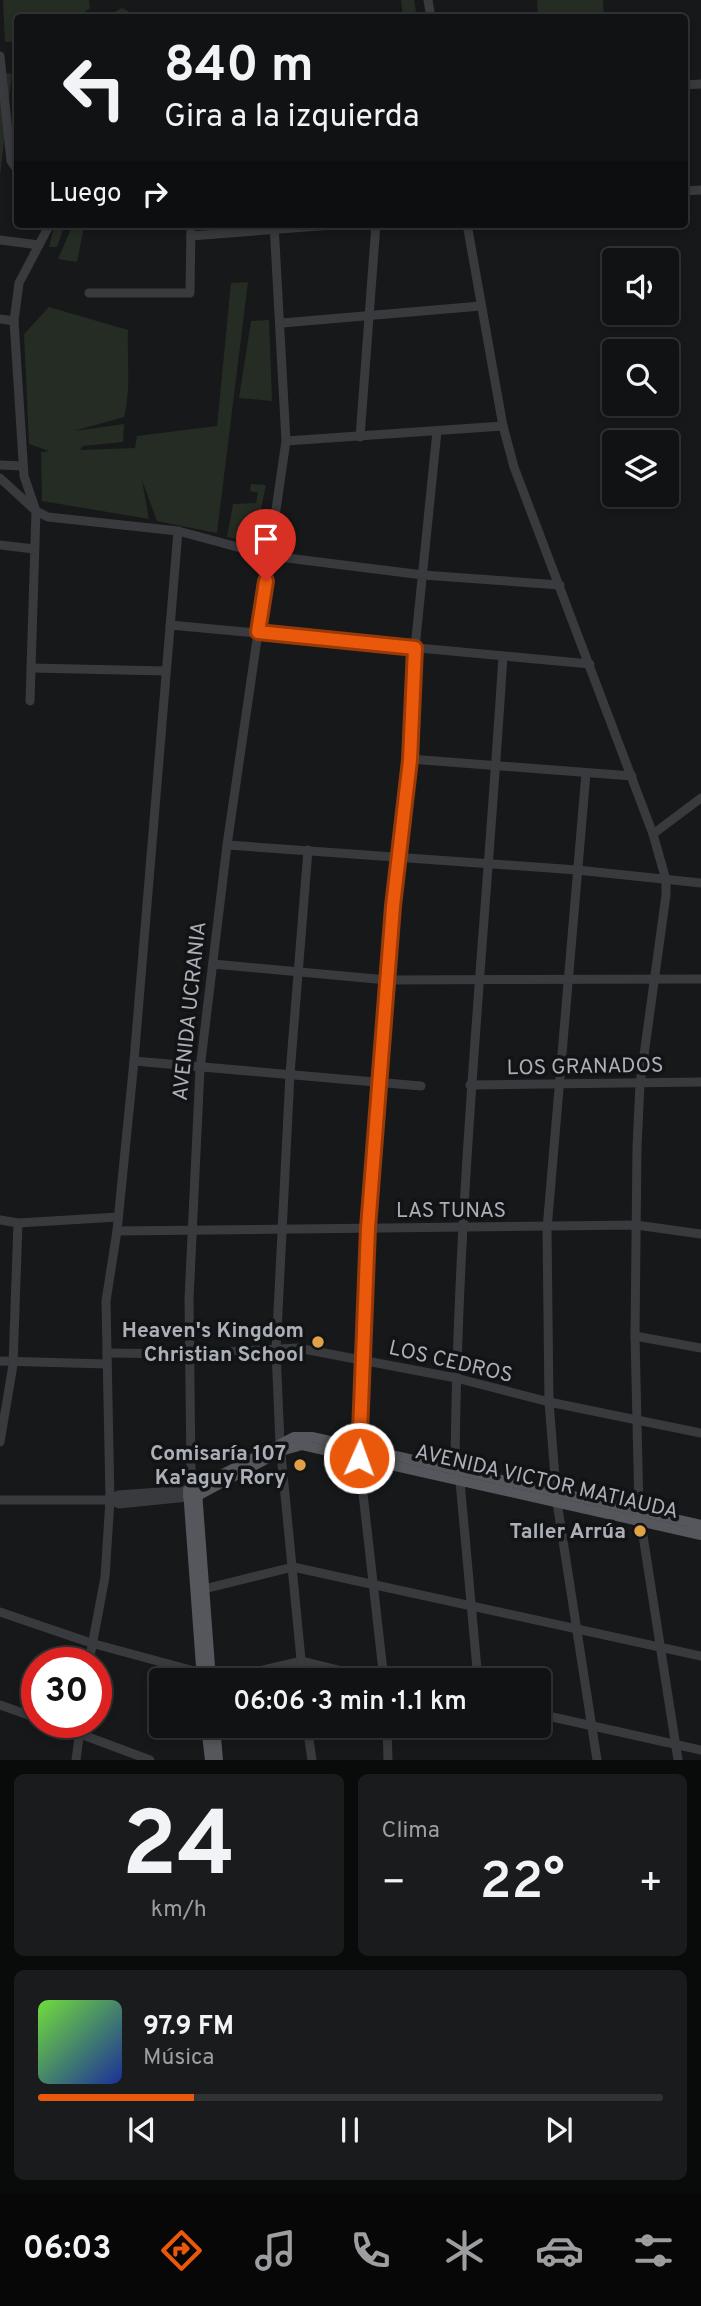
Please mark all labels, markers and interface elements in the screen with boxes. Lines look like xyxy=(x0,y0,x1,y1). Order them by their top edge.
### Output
text: 840 m xyxy=(164,37,314,99)
icon: left xyxy=(49,42,140,133)
text: Gira a la izquierda xyxy=(164,98,420,138)
icon: right xyxy=(136,175,174,213)
text: Luego xyxy=(49,178,122,211)
map controls xyxy=(602,248,679,507)
button: sound xyxy=(602,248,679,325)
button: search xyxy=(602,339,679,416)
button: layers xyxy=(602,430,679,507)
pin xyxy=(236,509,296,581)
icon: arrive xyxy=(247,520,285,558)
street label: AVENIDA UCRANIA xyxy=(168,920,213,1102)
street label: LOS GRANADOS xyxy=(506,1053,664,1082)
street label: LAS TUNAS xyxy=(396,1198,506,1225)
place label: Heaven's Kingdom Christian School xyxy=(122,1318,304,1369)
marker: Heaven's Kingdom Christian School xyxy=(310,1334,326,1350)
street label: LOS CEDROS xyxy=(386,1335,515,1390)
position arrow xyxy=(322,1421,396,1495)
street label: AVENIDA VICTOR MATIAUDA xyxy=(412,1439,681,1526)
place label: Comisaría 107 Ka'aguy Rory xyxy=(150,1441,286,1492)
marker: Comisaría 107 Ka'aguy Rory xyxy=(292,1457,308,1473)
place label: Taller Arrúa xyxy=(509,1519,626,1546)
marker: Taller Arrúa xyxy=(632,1523,648,1539)
speed limit sign: 30 xyxy=(21,1647,112,1738)
text: 06:06 · 3 min · 1.1 km xyxy=(233,1686,467,1719)
text: 24 xyxy=(122,1793,236,1908)
text: Clima xyxy=(382,1817,440,1846)
text: 22° xyxy=(480,1851,565,1917)
text: − xyxy=(382,1860,406,1909)
text: + xyxy=(638,1860,663,1909)
text: km/h xyxy=(151,1896,207,1925)
text: 97.9 FM xyxy=(143,2011,234,2044)
text: Música xyxy=(143,2044,214,2073)
icon: previous xyxy=(123,2111,161,2149)
icon: pause xyxy=(331,2111,369,2149)
icon: next xyxy=(540,2111,578,2149)
icon: directions xyxy=(157,2226,206,2275)
icon: music xyxy=(251,2226,300,2275)
icon: phone xyxy=(346,2226,395,2275)
icon: climate xyxy=(440,2226,489,2275)
icon: car xyxy=(535,2226,584,2275)
icon: filters xyxy=(629,2226,678,2275)
text: 06:03 xyxy=(23,2230,111,2270)

